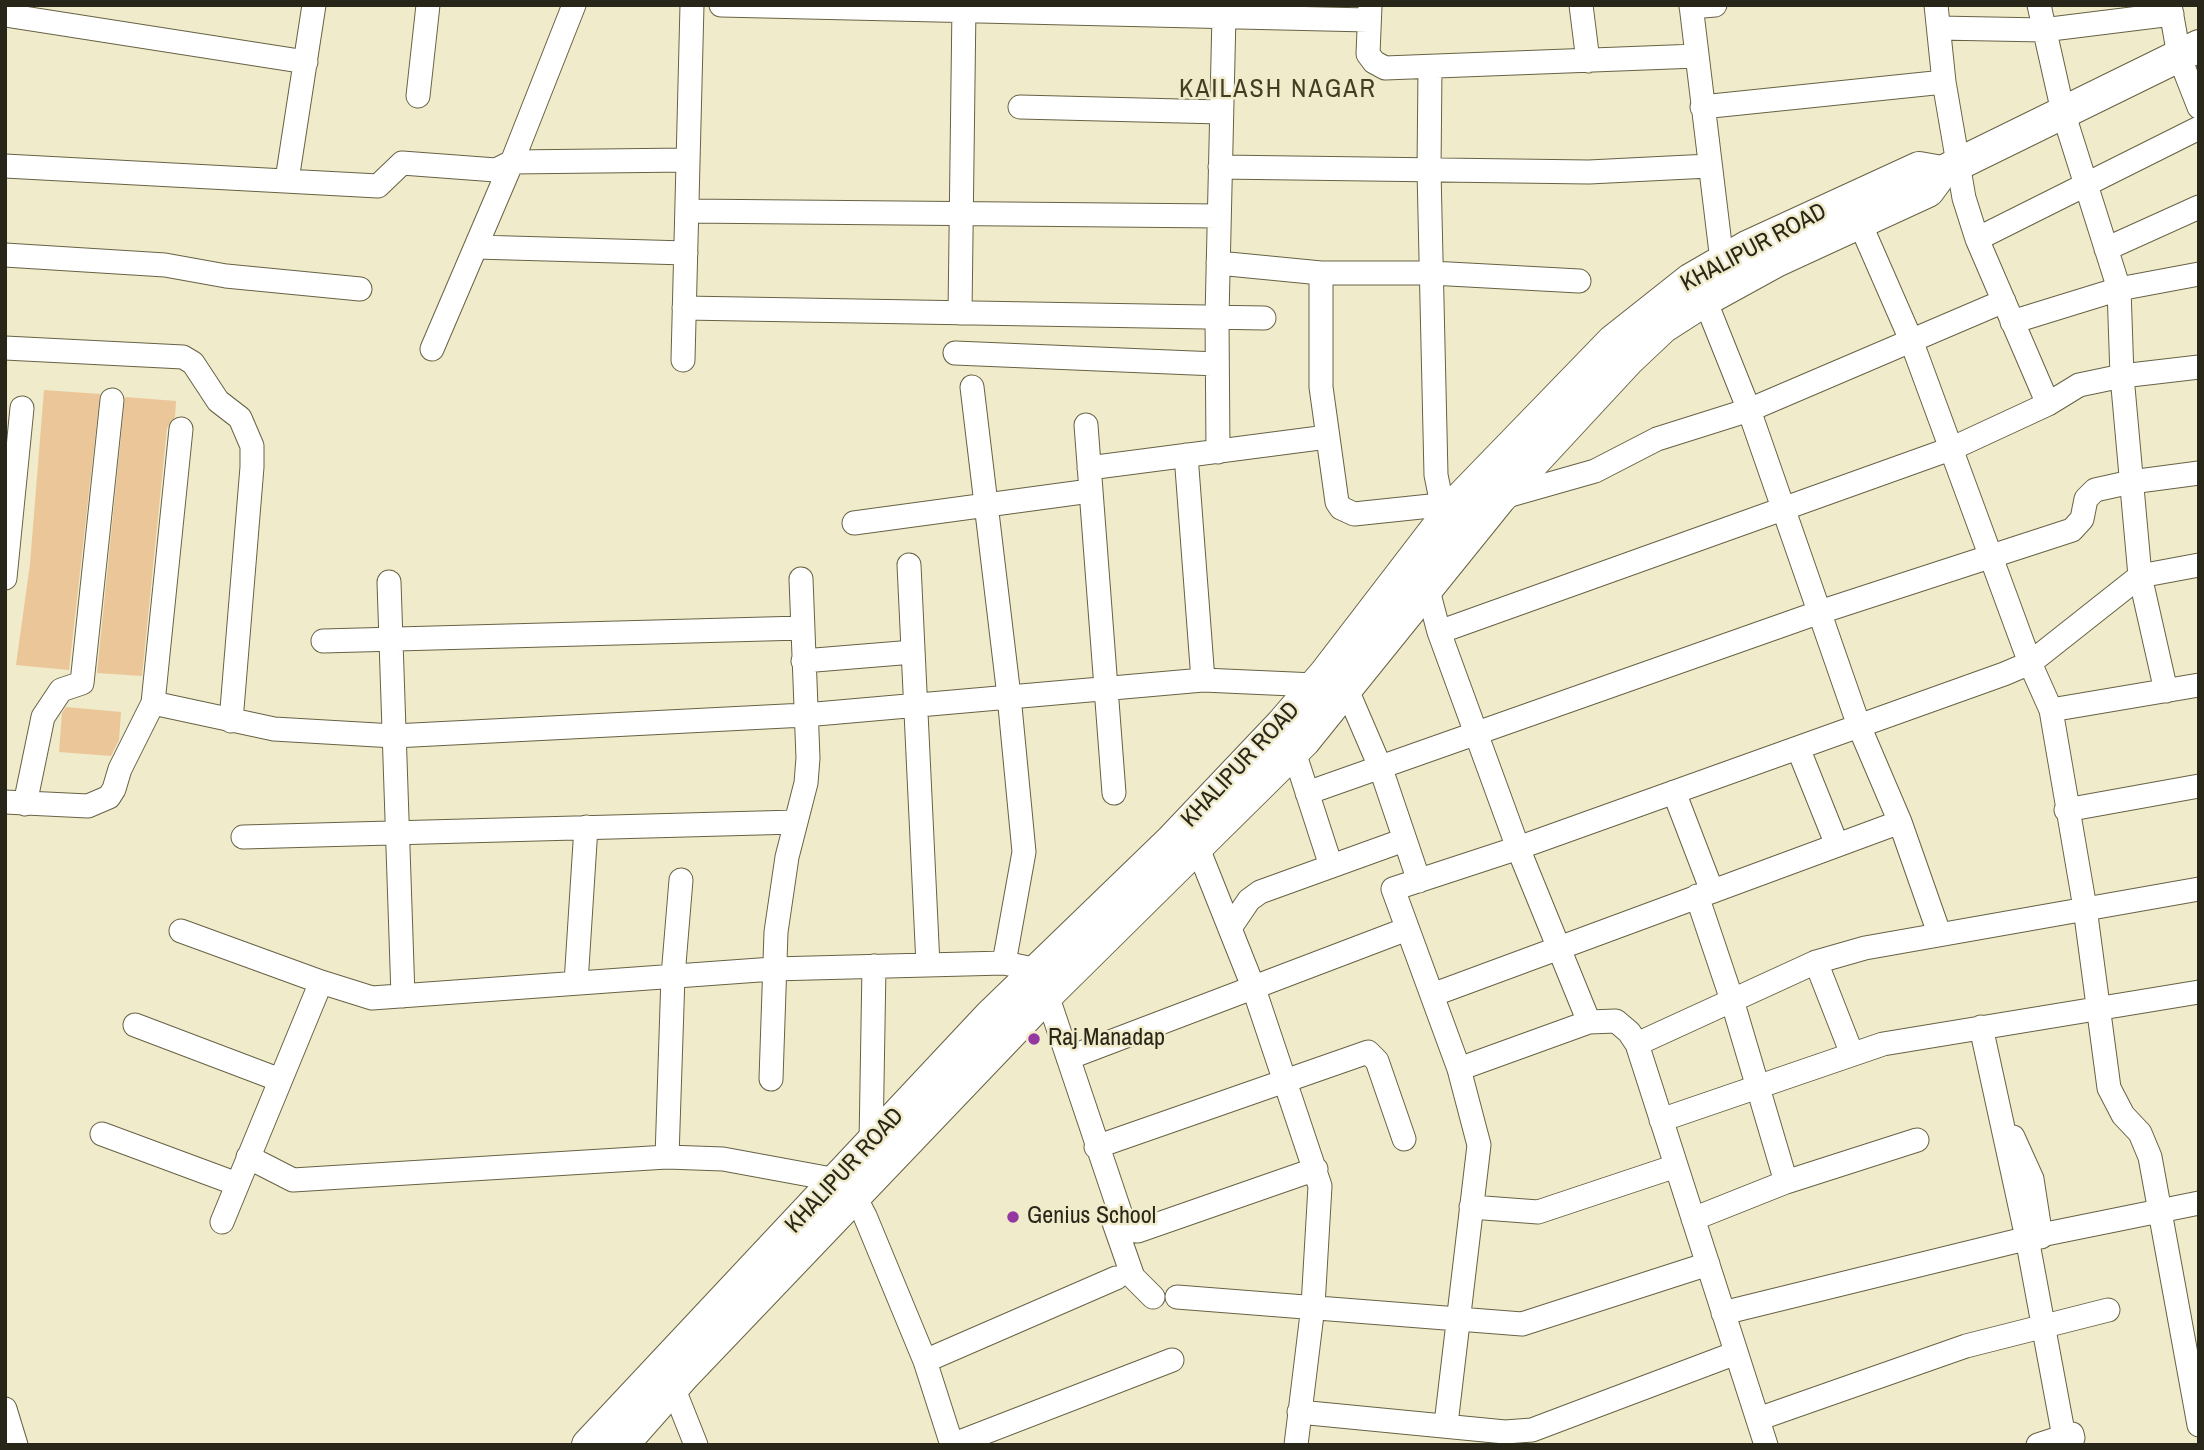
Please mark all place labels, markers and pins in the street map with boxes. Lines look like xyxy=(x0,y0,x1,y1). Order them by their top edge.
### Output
place label: Raj Manadap xyxy=(1048,1025,1165,1053)
marker: Raj Manadap xyxy=(1026,1031,1042,1047)
place label: Genius School xyxy=(1027,1203,1156,1231)
marker: Genius School xyxy=(1005,1209,1021,1225)

